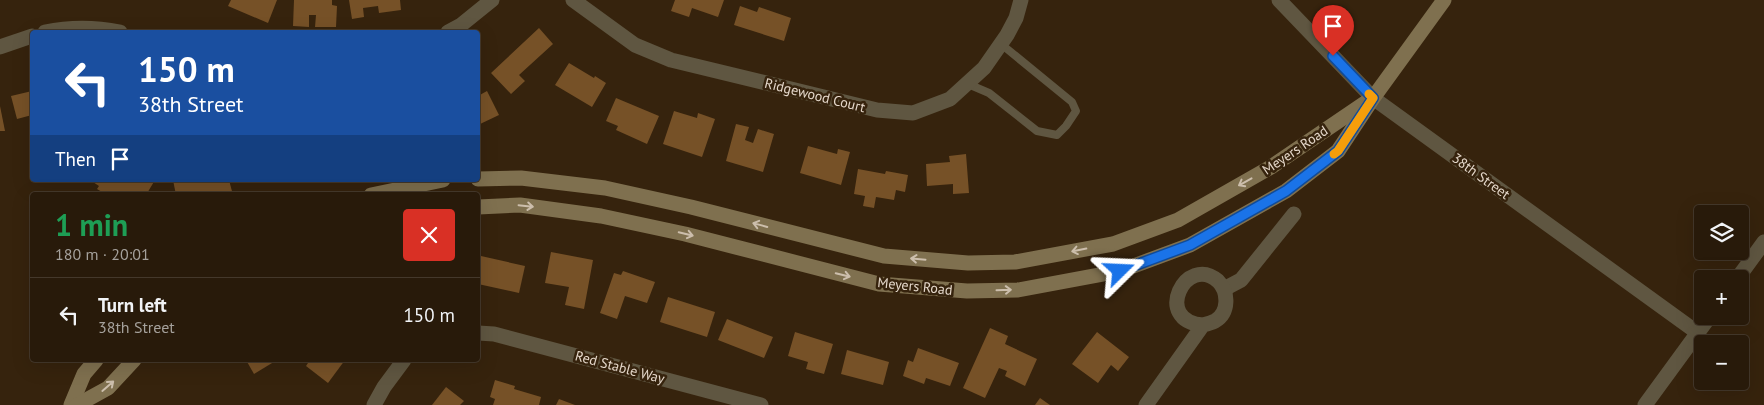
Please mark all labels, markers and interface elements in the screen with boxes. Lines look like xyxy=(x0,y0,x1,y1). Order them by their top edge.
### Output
pin xyxy=(1312,5,1354,56)
icon: arrive xyxy=(1319,12,1347,40)
text: 150 m xyxy=(138,46,235,92)
icon: left xyxy=(55,50,120,115)
street label: Ridgewood Court xyxy=(763,74,867,116)
text: 38th Street xyxy=(138,90,244,118)
street label: Meyers Road xyxy=(1259,121,1331,179)
icon: arrive xyxy=(106,145,134,173)
text: Then xyxy=(55,147,96,171)
street label: 38th Street xyxy=(1449,149,1514,203)
one-way arrow xyxy=(1237,177,1252,187)
one-way arrow xyxy=(518,201,534,211)
text: 1 min xyxy=(55,205,128,244)
map controls xyxy=(1694,205,1749,390)
button: layers xyxy=(1694,205,1749,260)
button: close xyxy=(403,209,455,261)
one-way arrow xyxy=(752,219,768,229)
one-way arrow xyxy=(678,230,694,239)
text: 180 m · 20:01 xyxy=(55,244,150,264)
position arrow xyxy=(1093,244,1145,296)
one-way arrow xyxy=(1072,246,1088,255)
one-way arrow xyxy=(910,254,926,264)
one-way arrow xyxy=(835,270,851,280)
button: + xyxy=(1694,270,1749,325)
street label: Meyers Road xyxy=(877,273,953,299)
one-way arrow xyxy=(996,285,1012,295)
text: Turn left xyxy=(98,293,167,317)
icon: left xyxy=(55,301,83,329)
text: 150 m xyxy=(403,303,455,327)
text: 38th Street xyxy=(98,317,175,337)
button: − xyxy=(1694,335,1749,390)
street label: Red Stable Way xyxy=(573,346,667,388)
one-way arrow xyxy=(102,381,115,392)

